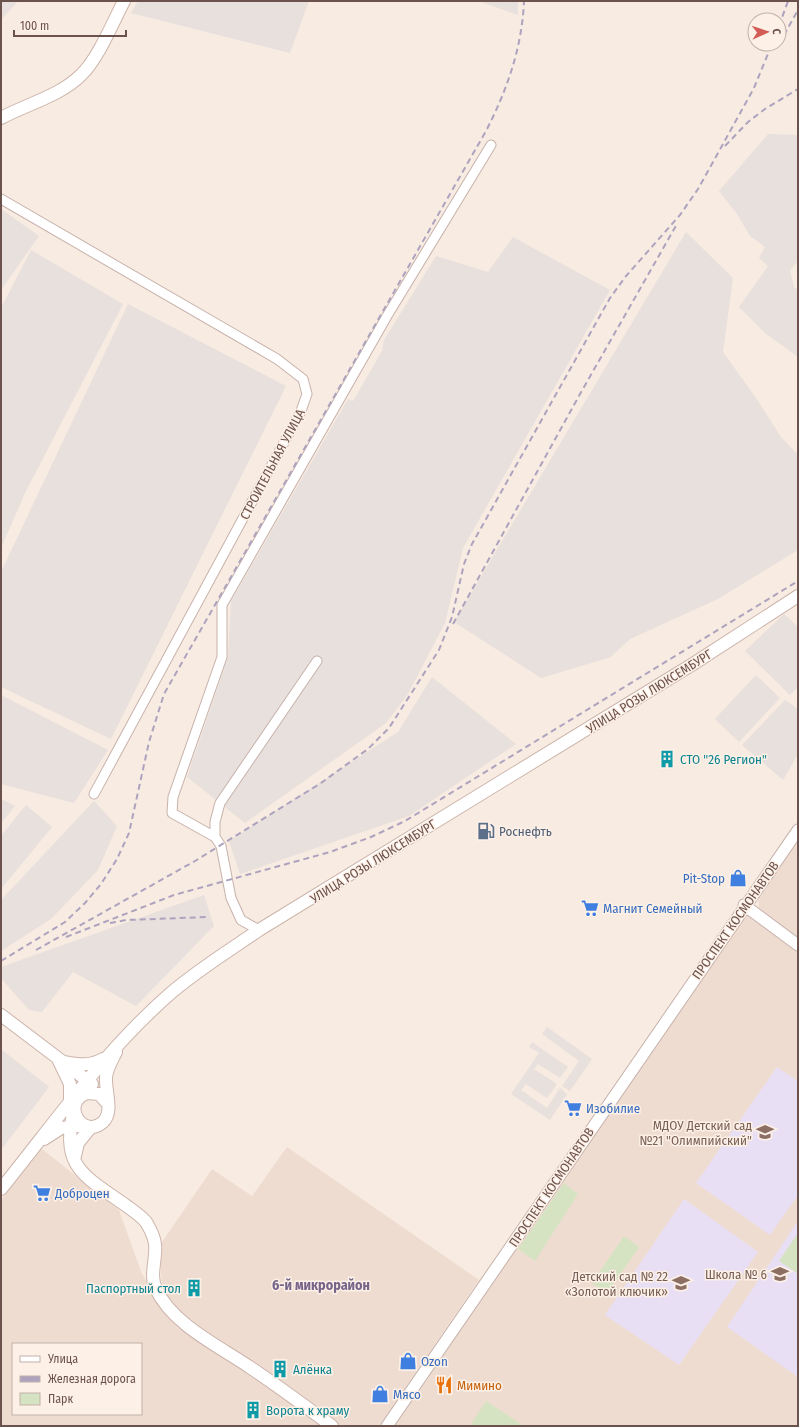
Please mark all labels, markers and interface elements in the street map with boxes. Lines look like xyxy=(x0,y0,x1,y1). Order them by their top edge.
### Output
scale bar xyxy=(14,12,126,38)
north arrow xyxy=(747,12,787,52)
text: 100 m xyxy=(20,19,49,33)
text: С xyxy=(770,28,783,35)
street label: СТРОИТЕЛЬНАЯ УЛИЦА xyxy=(237,406,308,522)
street label: УЛИЦА РОЗЫ ЛЮКСЕМБУРГ xyxy=(583,646,715,737)
building icon: СТО "26 Регион" xyxy=(657,749,677,769)
place label: СТО "26 Регион" xyxy=(680,752,767,767)
street label: УЛИЦА РОЗЫ ЛЮКСЕМБУРГ xyxy=(307,816,439,907)
fuel station icon: Роснефть xyxy=(476,821,496,841)
place label: Роснефть xyxy=(499,824,552,839)
street label: ПРОСПЕКТ КОСМОНАВТОВ xyxy=(689,858,782,982)
shop icon: Pit-Stop xyxy=(728,868,748,888)
place label: Pit-Stop xyxy=(683,871,725,886)
supermarket icon: Магнит Семейный xyxy=(580,898,600,918)
place label: Магнит Семейный xyxy=(603,901,703,916)
supermarket icon: Изобилие xyxy=(563,1098,583,1118)
place label: Изобилие xyxy=(586,1101,640,1116)
place label: МДОУ Детский сад №21 "Олимпийский" xyxy=(639,1118,752,1148)
school or university icon: МДОУ Детский сад №21 "Олимпийский" xyxy=(755,1122,775,1142)
street label: ПРОСПЕКТ КОСМОНАВТОВ xyxy=(506,1125,597,1250)
supermarket icon: Доброцен xyxy=(32,1183,52,1203)
place label: Доброцен xyxy=(54,1186,110,1201)
school or university icon: Школа № 6 xyxy=(770,1264,790,1284)
place label: Школа № 6 xyxy=(705,1267,767,1282)
place label: Детский сад № 22 «Золотой ключик» xyxy=(565,1269,668,1299)
school or university icon: Детский сад № 22 «Золотой ключик» xyxy=(671,1273,691,1293)
district label: 6-й микрорайон xyxy=(272,1277,370,1294)
building icon: Паспортный стол xyxy=(184,1278,204,1298)
place label: Паспортный стол xyxy=(86,1281,181,1296)
legend xyxy=(12,1343,142,1415)
shop icon: Ozon xyxy=(398,1351,418,1371)
text: Улица xyxy=(47,1352,78,1366)
place label: Ozon xyxy=(421,1354,448,1369)
building icon: Алёнка xyxy=(270,1359,290,1379)
place label: Алёнка xyxy=(293,1362,332,1377)
text: Железная дорога xyxy=(48,1372,136,1386)
restaurant icon: Мимино xyxy=(434,1375,454,1395)
place label: Мимино xyxy=(457,1378,502,1393)
shop icon: Мясо xyxy=(370,1384,390,1404)
place label: Мясо xyxy=(393,1387,421,1402)
text: Парк xyxy=(48,1392,74,1406)
building icon: Ворота к храму xyxy=(243,1400,263,1420)
place label: Ворота к храму xyxy=(266,1403,350,1418)

